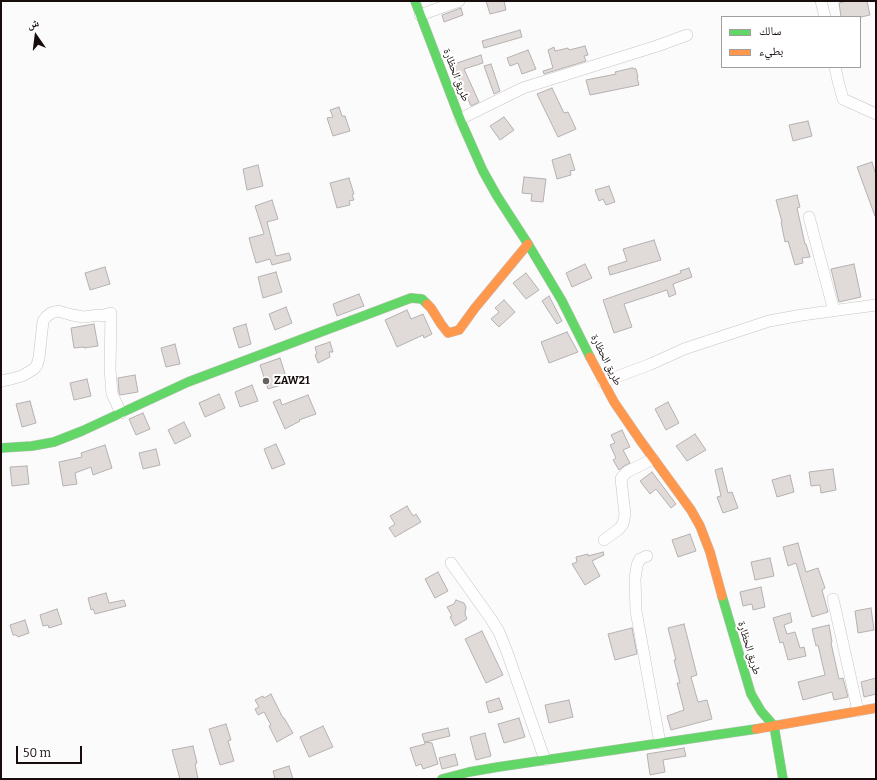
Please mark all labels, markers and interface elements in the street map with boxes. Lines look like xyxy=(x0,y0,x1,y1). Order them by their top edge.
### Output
north arrow xyxy=(16,16,56,56)
text: ش xyxy=(26,16,40,32)
legend xyxy=(721,16,861,68)
text: سالك xyxy=(759,24,781,38)
text: بطيء xyxy=(759,44,783,58)
street label: طريق الحظارة xyxy=(440,47,472,103)
street label: طريق الحظارة xyxy=(588,332,624,388)
place label: ZAW21 xyxy=(274,374,310,388)
marker: ZAW21 xyxy=(261,376,271,386)
street label: طريق الحظارة xyxy=(735,620,763,676)
scale bar xyxy=(18,738,84,764)
text: 50 m xyxy=(23,746,51,760)

